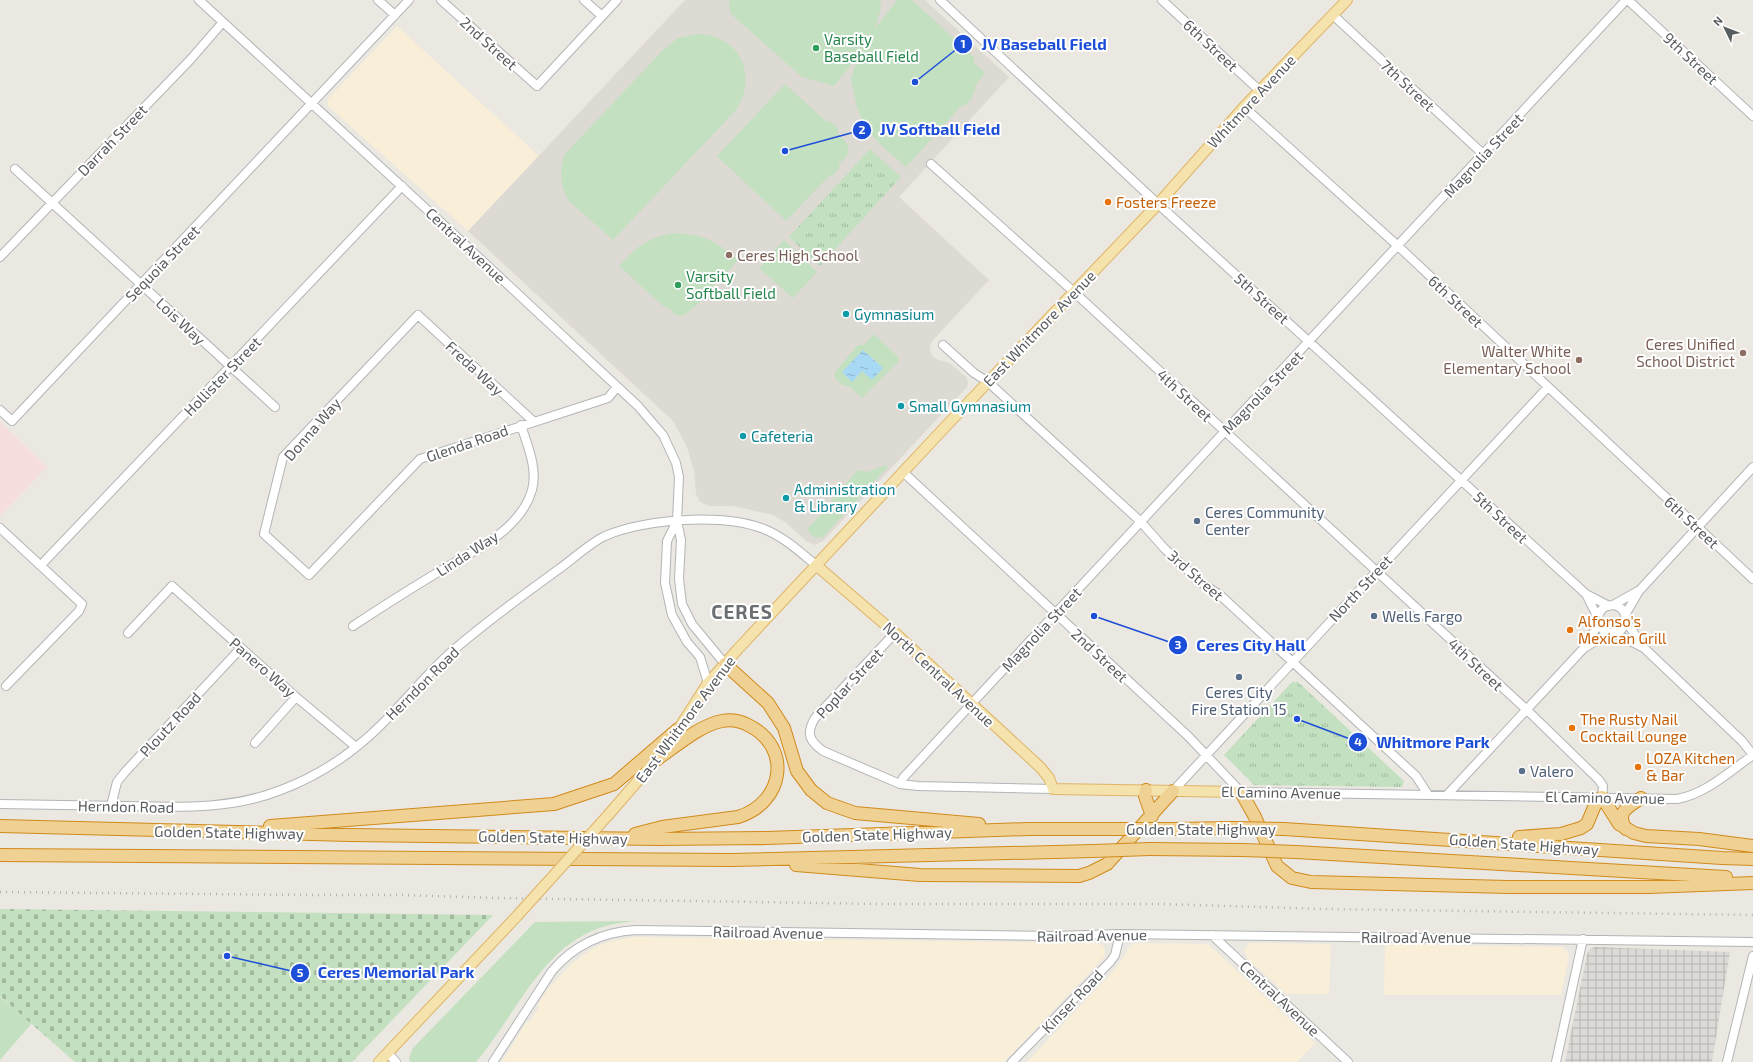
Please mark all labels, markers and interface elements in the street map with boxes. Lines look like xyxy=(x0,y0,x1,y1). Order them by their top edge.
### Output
north arrow xyxy=(1705,8,1745,48)
street label: 2nd Street xyxy=(457,13,522,74)
text: N xyxy=(1710,13,1725,28)
street label: 6th Street xyxy=(1180,15,1242,75)
street label: 9th Street xyxy=(1660,28,1722,88)
place label: Varsity Baseball Field xyxy=(824,30,919,65)
callout: JV Baseball Field xyxy=(953,30,1115,58)
text: JV Baseball Field xyxy=(981,34,1107,53)
text: 1 xyxy=(960,36,966,50)
marker: Varsity Baseball Field xyxy=(811,43,821,53)
street label: Whitmore Avenue xyxy=(1203,51,1299,151)
street label: 7th Street xyxy=(1377,56,1439,115)
street label: Darrah Street xyxy=(73,100,151,179)
street label: Magnolia Street xyxy=(1439,109,1527,201)
callout: JV Softball Field xyxy=(852,116,1009,144)
text: JV Softball Field xyxy=(880,119,1000,138)
text: 2 xyxy=(859,122,866,136)
place label: Fosters Freeze xyxy=(1116,193,1216,211)
marker: Fosters Freeze xyxy=(1103,197,1113,207)
street label: Central Avenue xyxy=(422,203,510,287)
street label: Sequoia Street xyxy=(121,221,203,305)
place label: Ceres High School xyxy=(737,246,859,264)
marker: Ceres High School xyxy=(724,250,734,260)
street label: East Whitmore Avenue xyxy=(979,266,1099,390)
place label: Varsity Softball Field xyxy=(686,267,776,302)
street label: 5th Street xyxy=(1231,269,1293,327)
street label: 6th Street xyxy=(1425,271,1487,331)
marker: Varsity Softball Field xyxy=(673,280,683,290)
street label: Lois Way xyxy=(153,294,209,348)
place label: Gymnasium xyxy=(854,305,934,323)
marker: Gymnasium xyxy=(841,309,851,319)
street label: Hollister Street xyxy=(180,332,265,419)
place label: Ceres Unified School District xyxy=(1636,335,1735,370)
street label: Freda Way xyxy=(443,337,507,399)
place label: Walter White Elementary School xyxy=(1443,342,1572,377)
street label: Magnolia Street xyxy=(1218,347,1306,437)
marker: Ceres Unified School District xyxy=(1738,348,1748,358)
marker: Walter White Elementary School xyxy=(1574,355,1584,365)
street label: 4th Street xyxy=(1154,365,1216,425)
street label: Donna Way xyxy=(280,394,344,464)
place label: Small Gymnasium xyxy=(909,397,1031,415)
marker: Small Gymnasium xyxy=(896,401,906,411)
street label: Glenda Road xyxy=(424,421,510,465)
place label: Cafeteria xyxy=(751,427,813,445)
marker: Cafeteria xyxy=(738,431,748,441)
place label: Administration & Library xyxy=(794,480,895,515)
street label: 5th Street xyxy=(1470,487,1532,547)
street label: 6th Street xyxy=(1661,492,1723,552)
marker: Administration & Library xyxy=(781,493,791,503)
place label: Ceres Community Center xyxy=(1205,503,1324,538)
marker: Ceres Community Center xyxy=(1192,516,1202,526)
street label: Linda Way xyxy=(433,526,501,580)
street label: 3rd Street xyxy=(1164,546,1228,604)
street label: North Street xyxy=(1325,551,1396,625)
street label: Magnolia Street xyxy=(997,583,1085,675)
district label: CERES xyxy=(711,600,773,623)
place label: Wells Fargo xyxy=(1382,607,1463,625)
marker: Wells Fargo xyxy=(1369,611,1379,621)
place label: Alfonso's Mexican Grill xyxy=(1578,612,1667,647)
street label: North Central Avenue xyxy=(880,618,998,730)
street label: 2nd Street xyxy=(1068,624,1132,686)
marker: Alfonso's Mexican Grill xyxy=(1565,625,1575,635)
callout: Ceres City Hall xyxy=(1168,631,1314,659)
street label: Panero Way xyxy=(226,633,300,701)
street label: 4th Street xyxy=(1445,634,1507,694)
text: Ceres City Hall xyxy=(1196,635,1306,655)
text: 3 xyxy=(1175,637,1182,651)
street label: Herndon Road xyxy=(382,643,462,723)
street label: Poplar Street xyxy=(812,644,886,722)
street label: East Whitmore Avenue xyxy=(631,652,739,786)
marker: Ceres City Fire Station 15 xyxy=(1234,672,1244,682)
place label: Ceres City Fire Station 15 xyxy=(1191,683,1287,718)
street label: Ploutz Road xyxy=(136,688,204,760)
place label: The Rusty Nail Cocktail Lounge xyxy=(1580,710,1687,745)
marker: The Rusty Nail Cocktail Lounge xyxy=(1567,723,1577,733)
callout: Whitmore Park xyxy=(1348,728,1498,756)
text: Whitmore Park xyxy=(1376,732,1490,751)
text: 4 xyxy=(1354,734,1362,748)
place label: LOZA Kitchen & Bar xyxy=(1646,749,1735,784)
place label: Valero xyxy=(1530,762,1574,780)
marker: LOZA Kitchen & Bar xyxy=(1633,762,1643,772)
marker: Valero xyxy=(1517,766,1527,776)
street label: El Camino Avenue xyxy=(1221,782,1341,802)
street label: El Camino Avenue xyxy=(1545,787,1665,807)
street label: Herndon Road xyxy=(78,796,174,816)
street label: Golden State Highway xyxy=(1126,820,1276,838)
street label: Golden State Highway xyxy=(154,822,304,842)
street label: Golden State Highway xyxy=(802,822,952,846)
street label: Golden State Highway xyxy=(478,827,628,847)
street label: Golden State Highway xyxy=(1449,830,1599,858)
street label: Railroad Avenue xyxy=(713,922,823,942)
street label: Railroad Avenue xyxy=(1037,925,1147,945)
street label: Railroad Avenue xyxy=(1361,928,1471,946)
street label: Central Avenue xyxy=(1236,956,1324,1040)
callout: Ceres Memorial Park xyxy=(290,959,483,987)
text: Ceres Memorial Park xyxy=(318,962,474,981)
text: 5 xyxy=(297,965,304,979)
street label: Kinser Road xyxy=(1038,966,1106,1036)

